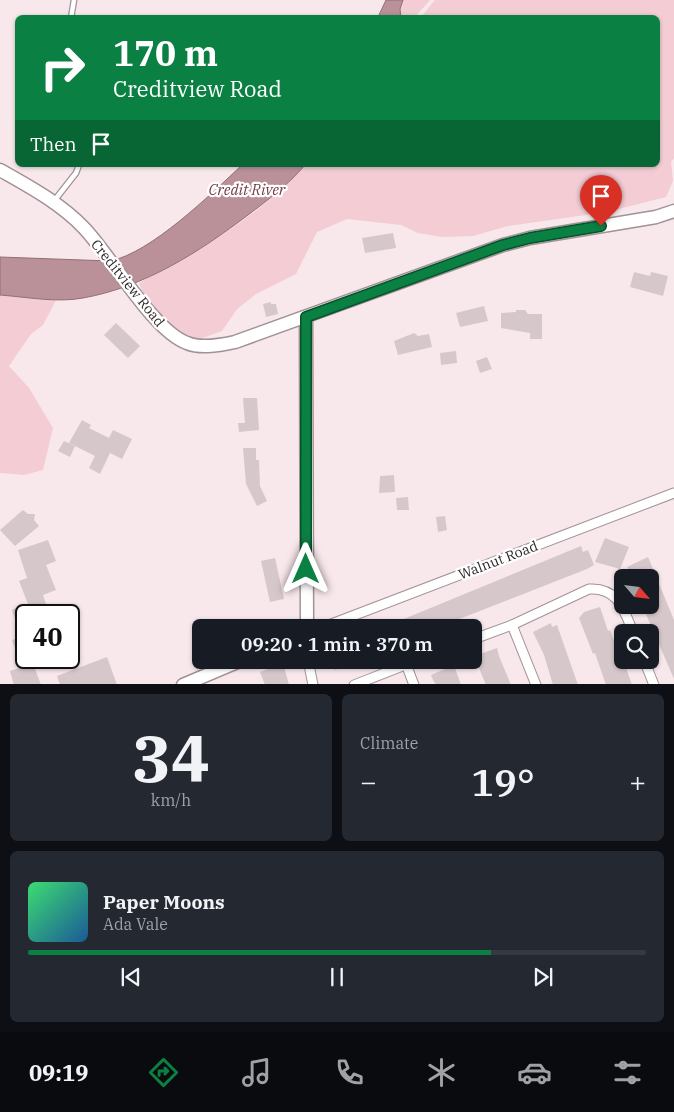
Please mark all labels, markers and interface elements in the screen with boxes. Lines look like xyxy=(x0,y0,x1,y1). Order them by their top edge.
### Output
text: 170 m xyxy=(113,30,218,76)
icon: right xyxy=(30,35,95,100)
text: Creditview Road xyxy=(113,74,282,103)
icon: arrive xyxy=(87,130,115,158)
text: Then xyxy=(30,132,77,156)
pin xyxy=(580,175,622,226)
water label: Credit River xyxy=(209,180,286,199)
icon: arrive xyxy=(587,182,615,210)
street label: Creditview Road xyxy=(87,236,169,331)
street label: Walnut Road xyxy=(456,536,541,583)
position arrow xyxy=(279,542,331,594)
north arrow xyxy=(614,569,659,614)
map controls xyxy=(614,569,659,669)
speed limit sign: 40 xyxy=(15,604,80,669)
button: search xyxy=(614,624,659,669)
text: 09:20 · 1 min · 370 m xyxy=(241,632,433,656)
text: 34 xyxy=(132,715,210,800)
text: Climate xyxy=(360,733,418,753)
text: 19° xyxy=(471,757,535,806)
text: − xyxy=(360,763,377,800)
text: + xyxy=(629,763,646,800)
text: km/h xyxy=(151,790,191,810)
text: Paper Moons xyxy=(103,890,225,914)
text: Ada Vale xyxy=(103,914,168,934)
icon: previous xyxy=(117,963,145,991)
icon: pause xyxy=(323,963,351,991)
icon: next xyxy=(529,963,557,991)
icon: directions xyxy=(146,1055,181,1090)
icon: music xyxy=(239,1055,274,1090)
icon: phone xyxy=(332,1055,367,1090)
icon: climate xyxy=(424,1055,459,1090)
icon: car xyxy=(517,1055,552,1090)
icon: filters xyxy=(610,1055,645,1090)
text: 09:19 xyxy=(29,1058,88,1087)

